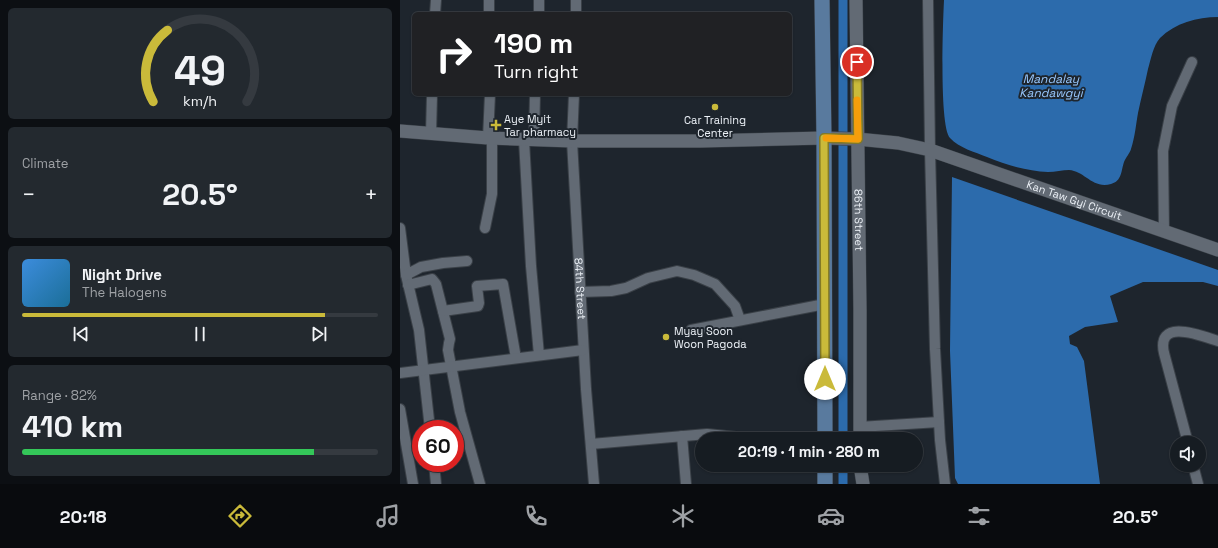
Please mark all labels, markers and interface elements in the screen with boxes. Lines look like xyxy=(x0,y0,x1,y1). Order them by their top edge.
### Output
text: 190 m xyxy=(494,25,573,61)
icon: right xyxy=(428,28,480,80)
text: 49 xyxy=(174,43,226,96)
pin xyxy=(840,45,874,79)
icon: arrive xyxy=(846,51,868,73)
text: Turn right xyxy=(494,60,578,83)
water label: Mandalay Kandawgyi xyxy=(1019,71,1085,101)
text: km/h xyxy=(183,91,217,109)
marker: Car Training Center xyxy=(710,102,720,112)
place label: Aye Myit Tar pharmacy xyxy=(504,112,576,139)
place label: Car Training Center xyxy=(684,113,746,140)
marker: Aye Myit Tar pharmacy xyxy=(491,120,501,130)
text: Climate xyxy=(22,155,68,172)
text: 20.5° xyxy=(162,175,238,214)
street label: Kan Taw Gyi Circuit xyxy=(1025,177,1124,223)
text: − xyxy=(22,180,36,208)
text: + xyxy=(364,180,378,208)
street label: 86th Street xyxy=(851,189,866,251)
street label: 84th Street xyxy=(572,257,589,320)
text: Night Drive xyxy=(82,265,162,284)
text: The Halogens xyxy=(82,284,167,301)
icon: previous xyxy=(70,323,92,345)
icon: pause xyxy=(189,323,211,345)
icon: next xyxy=(308,323,330,345)
place label: Myay Soon Woon Pagoda xyxy=(674,324,747,351)
marker: Myay Soon Woon Pagoda xyxy=(661,332,671,342)
position arrow xyxy=(804,358,846,400)
text: Range · 82% xyxy=(22,387,97,404)
text: 410 km xyxy=(22,407,123,446)
speed limit sign: 60 xyxy=(412,420,464,472)
map controls xyxy=(1170,436,1206,472)
button: sound xyxy=(1170,436,1206,472)
text: 20:19 · 1 min · 280 m xyxy=(738,442,880,461)
icon: directions xyxy=(226,502,254,530)
icon: music xyxy=(374,502,402,530)
icon: phone xyxy=(522,502,550,530)
icon: climate xyxy=(669,502,697,530)
icon: car xyxy=(817,502,845,530)
icon: filters xyxy=(965,502,993,530)
text: 20:18 xyxy=(60,505,107,528)
text: 20.5° xyxy=(1113,505,1158,528)

